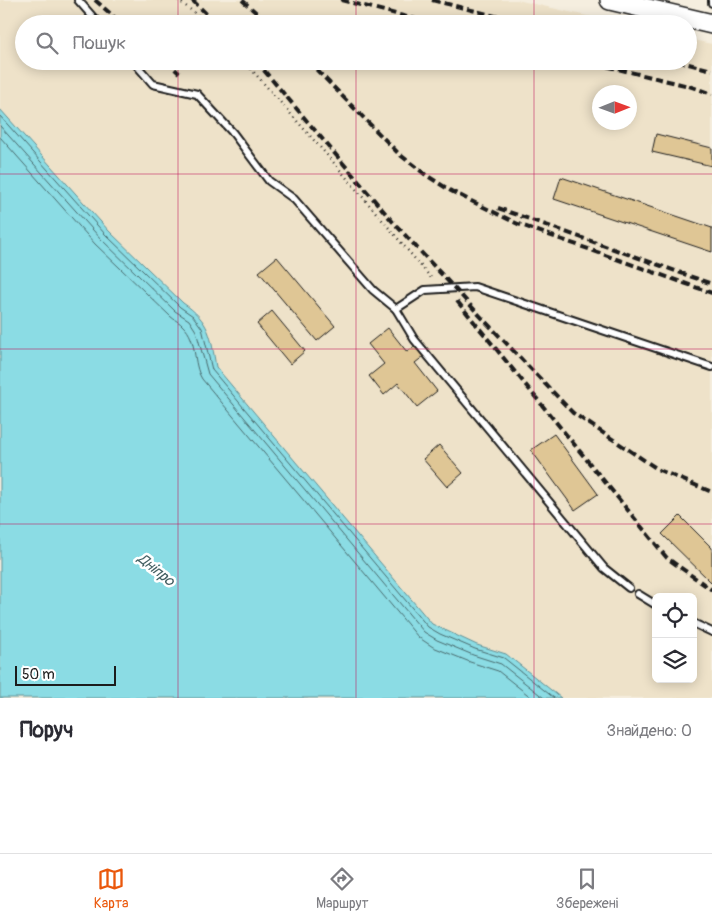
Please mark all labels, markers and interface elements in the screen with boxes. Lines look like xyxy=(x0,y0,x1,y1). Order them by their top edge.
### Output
search box xyxy=(15,15,697,70)
icon: search xyxy=(33,29,61,57)
text: Пошук xyxy=(73,31,126,55)
north arrow xyxy=(592,85,637,130)
water label: Дніпро xyxy=(133,549,179,591)
map controls xyxy=(652,593,697,683)
button: locate xyxy=(652,593,697,638)
button: layers xyxy=(652,638,697,683)
scale bar xyxy=(15,663,116,686)
text: 50 m xyxy=(22,666,55,683)
text: Поруч xyxy=(20,717,73,744)
text: Знайдено: 0 xyxy=(607,721,692,741)
tab: Карта xyxy=(94,865,128,912)
tab: Маршрут xyxy=(316,865,369,912)
tab: Збережені xyxy=(556,865,618,912)

